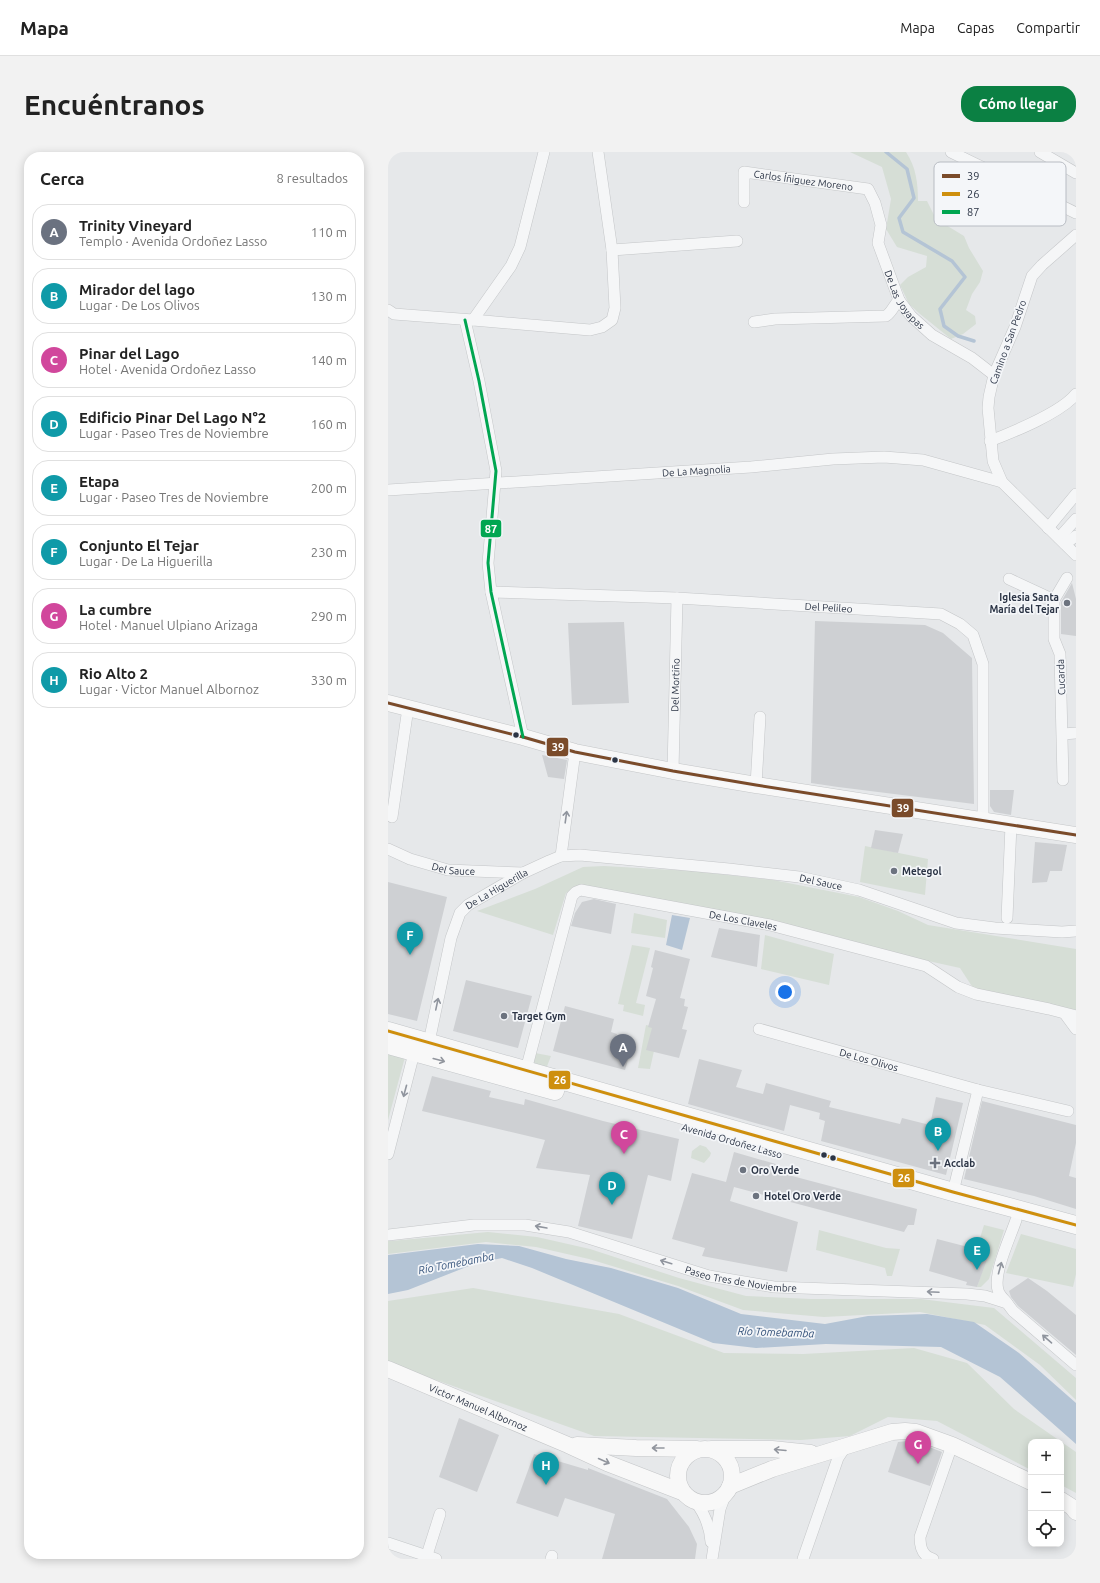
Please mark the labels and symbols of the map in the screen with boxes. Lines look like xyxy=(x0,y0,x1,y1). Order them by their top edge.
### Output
legend xyxy=(934,162,1066,226)
street label: Carlos Íñiguez Moreno xyxy=(753,168,854,192)
text: 39 xyxy=(967,170,979,182)
text: 26 xyxy=(967,188,979,200)
text: 87 xyxy=(967,206,979,218)
street label: De Las Joyapas xyxy=(883,269,927,331)
street label: Camino a San Pedro xyxy=(988,298,1028,386)
street label: De La Magnolia xyxy=(662,463,731,478)
line badge: 87 xyxy=(480,519,502,538)
text: 87 xyxy=(485,523,497,535)
place label: Iglesia Santa María del Tejar xyxy=(989,592,1060,615)
marker: Iglesia Santa María del Tejar xyxy=(1062,598,1072,608)
street label: Del Pelileo xyxy=(804,600,853,614)
street label: Del Mortiño xyxy=(669,658,681,712)
street label: Cucarda xyxy=(1055,659,1067,695)
unlabelled marker xyxy=(511,730,521,740)
line badge: 39 xyxy=(546,737,569,757)
text: 39 xyxy=(552,741,564,753)
unlabelled marker xyxy=(610,755,620,765)
line badge: 39 xyxy=(891,798,914,818)
text: 39 xyxy=(897,802,909,814)
one-way arrow xyxy=(562,811,570,824)
street label: Del Sauce xyxy=(431,860,475,877)
street label: De La Higuerilla xyxy=(463,866,529,911)
marker: Metegol xyxy=(889,866,899,876)
place label: Metegol xyxy=(902,866,942,877)
street label: Del Sauce xyxy=(798,872,843,892)
street label: De Los Claveles xyxy=(708,908,779,932)
pin: F xyxy=(397,922,423,955)
your location xyxy=(775,982,795,1002)
one-way arrow xyxy=(434,998,442,1011)
marker: Target Gym xyxy=(499,1011,509,1021)
place label: Target Gym xyxy=(512,1011,566,1022)
pin: A xyxy=(610,1034,636,1067)
street label: De Los Olivos xyxy=(838,1046,899,1073)
one-way arrow xyxy=(432,1056,445,1064)
line badge: 26 xyxy=(548,1070,571,1090)
text: 26 xyxy=(554,1074,566,1086)
one-way arrow xyxy=(400,1084,408,1097)
pin: B xyxy=(925,1118,951,1151)
pin: C xyxy=(611,1121,637,1154)
street label: Avenida Ordoñez Lasso xyxy=(680,1121,784,1161)
unlabelled marker xyxy=(819,1150,829,1160)
unlabelled marker xyxy=(828,1153,838,1163)
marker: Acclab xyxy=(929,1157,941,1169)
place label: Acclab xyxy=(944,1158,975,1169)
marker: Oro Verde xyxy=(738,1165,748,1175)
place label: Oro Verde xyxy=(751,1165,800,1176)
line badge: 26 xyxy=(892,1168,915,1188)
pin: D xyxy=(599,1172,625,1205)
text: 26 xyxy=(898,1172,910,1184)
marker: Hotel Oro Verde xyxy=(751,1191,761,1201)
place label: Hotel Oro Verde xyxy=(764,1191,841,1202)
one-way arrow xyxy=(534,1223,547,1231)
pin: E xyxy=(964,1237,990,1270)
water label: Río Tomebamba xyxy=(417,1250,495,1276)
one-way arrow xyxy=(659,1258,672,1265)
one-way arrow xyxy=(997,1262,1004,1275)
street label: Paseo Tres de Noviembre xyxy=(684,1263,797,1293)
one-way arrow xyxy=(927,1288,940,1296)
water label: Río Tomebamba xyxy=(737,1325,815,1339)
one-way arrow xyxy=(1042,1335,1052,1344)
street label: Victor Manuel Albornoz xyxy=(427,1381,530,1433)
pin: G xyxy=(905,1431,931,1464)
one-way arrow xyxy=(652,1444,665,1452)
one-way arrow xyxy=(774,1446,787,1454)
pin: H xyxy=(533,1452,559,1485)
one-way arrow xyxy=(597,1458,609,1465)

